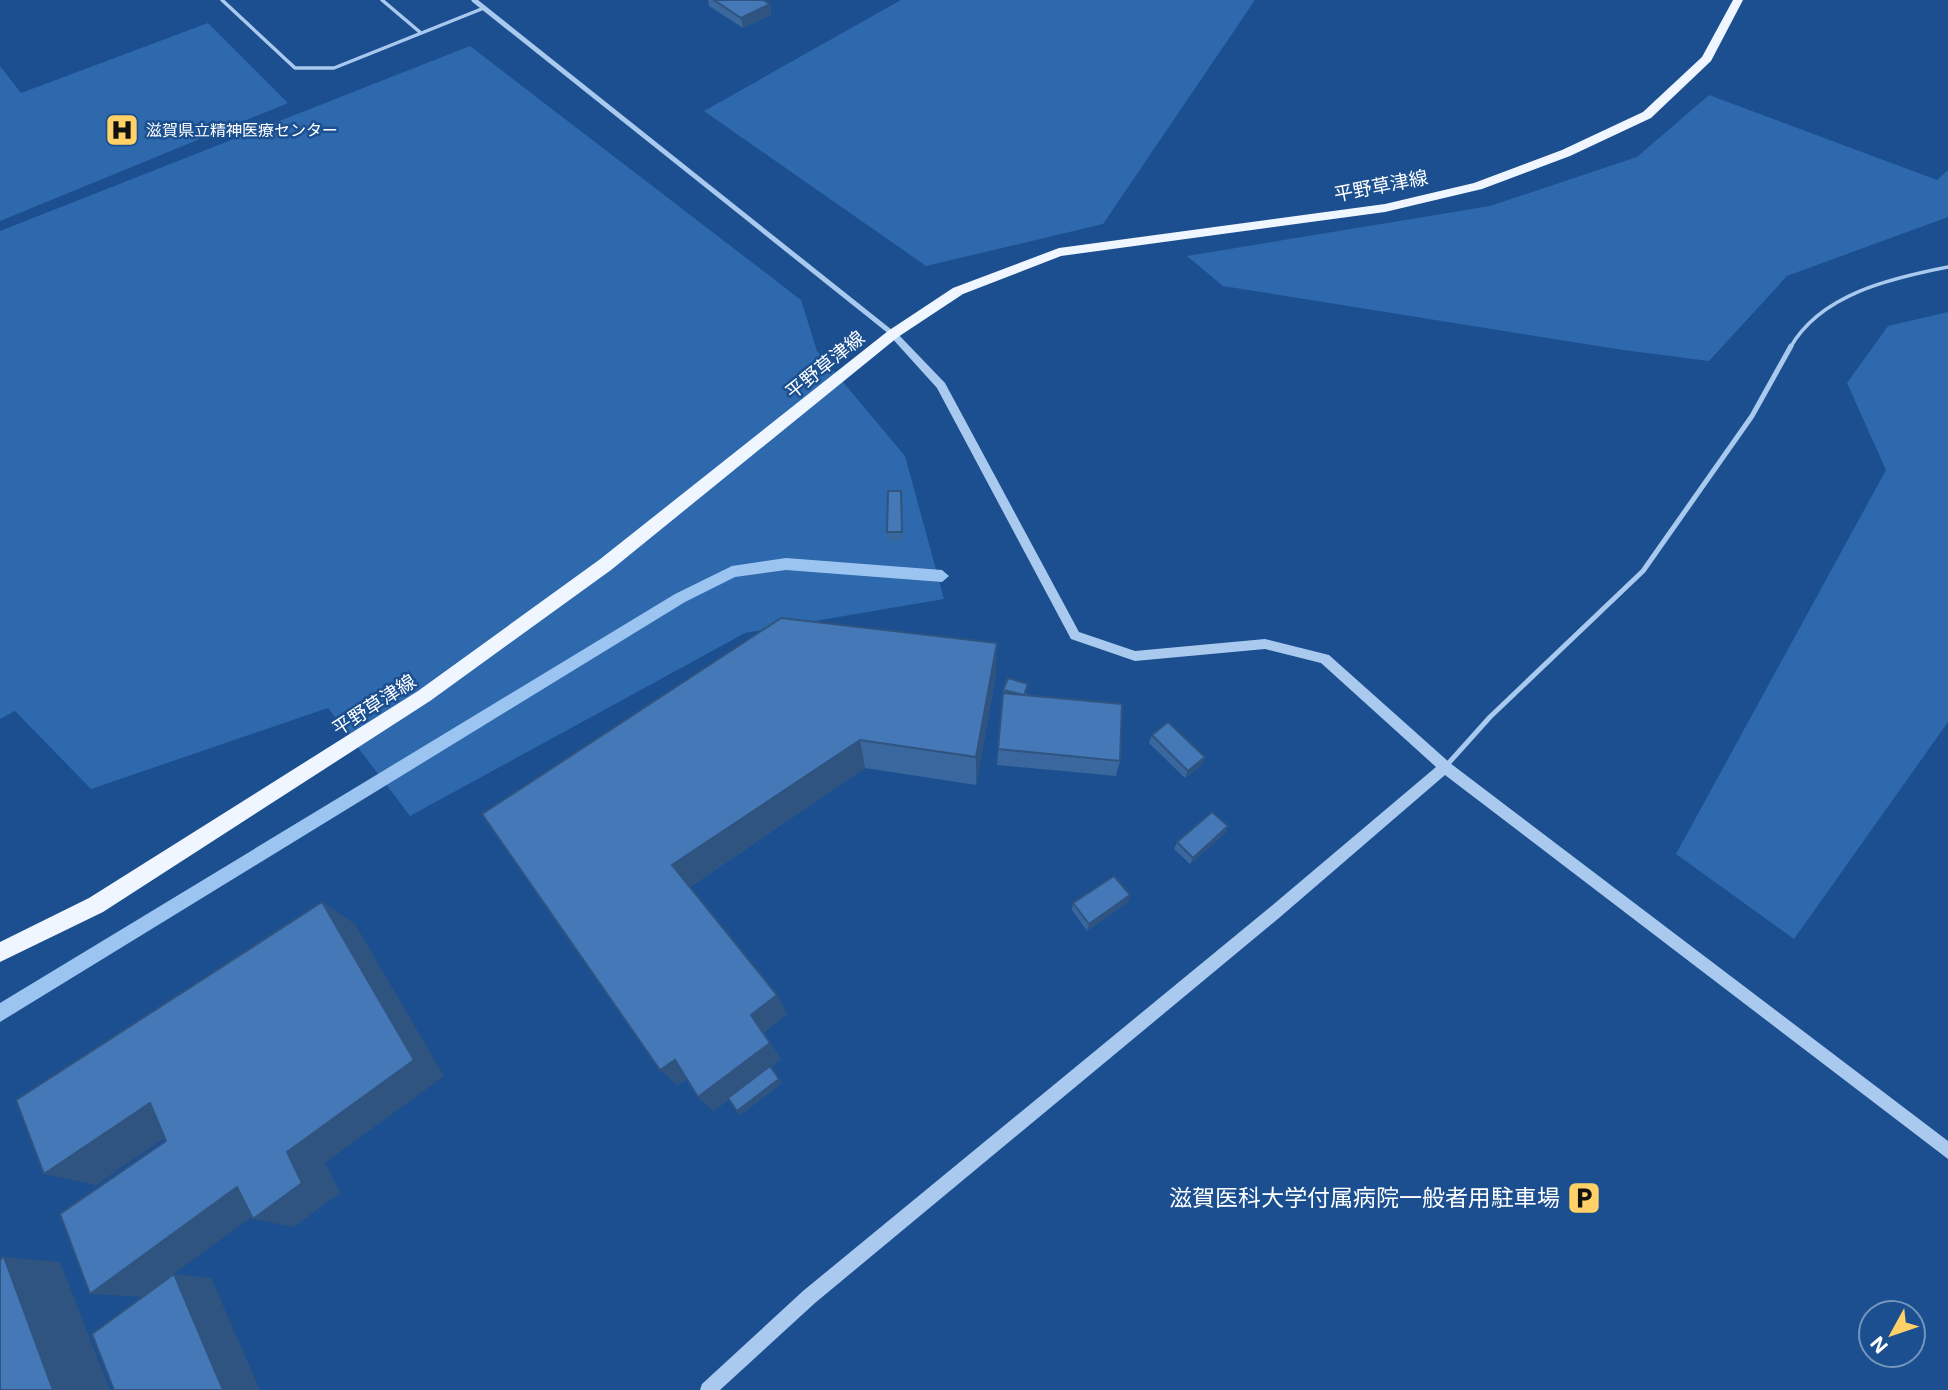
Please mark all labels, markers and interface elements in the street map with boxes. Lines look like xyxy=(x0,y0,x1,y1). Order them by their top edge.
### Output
hospital icon: 滋賀県立精神医療センター xyxy=(103,111,141,149)
place label: 滋賀県立精神医療センター xyxy=(146,120,338,140)
street label: 平野草津線 xyxy=(1332,166,1430,206)
street label: 平野草津線 xyxy=(781,326,869,404)
street label: 平野草津線 xyxy=(328,669,420,741)
parking icon: 滋賀医科大学付属病院一般者用駐車場 xyxy=(1565,1179,1603,1217)
place label: 滋賀医科大学付属病院一般者用駐車場 xyxy=(1169,1184,1560,1212)
north arrow xyxy=(1857,1299,1927,1369)
text: N xyxy=(1866,1332,1893,1358)

